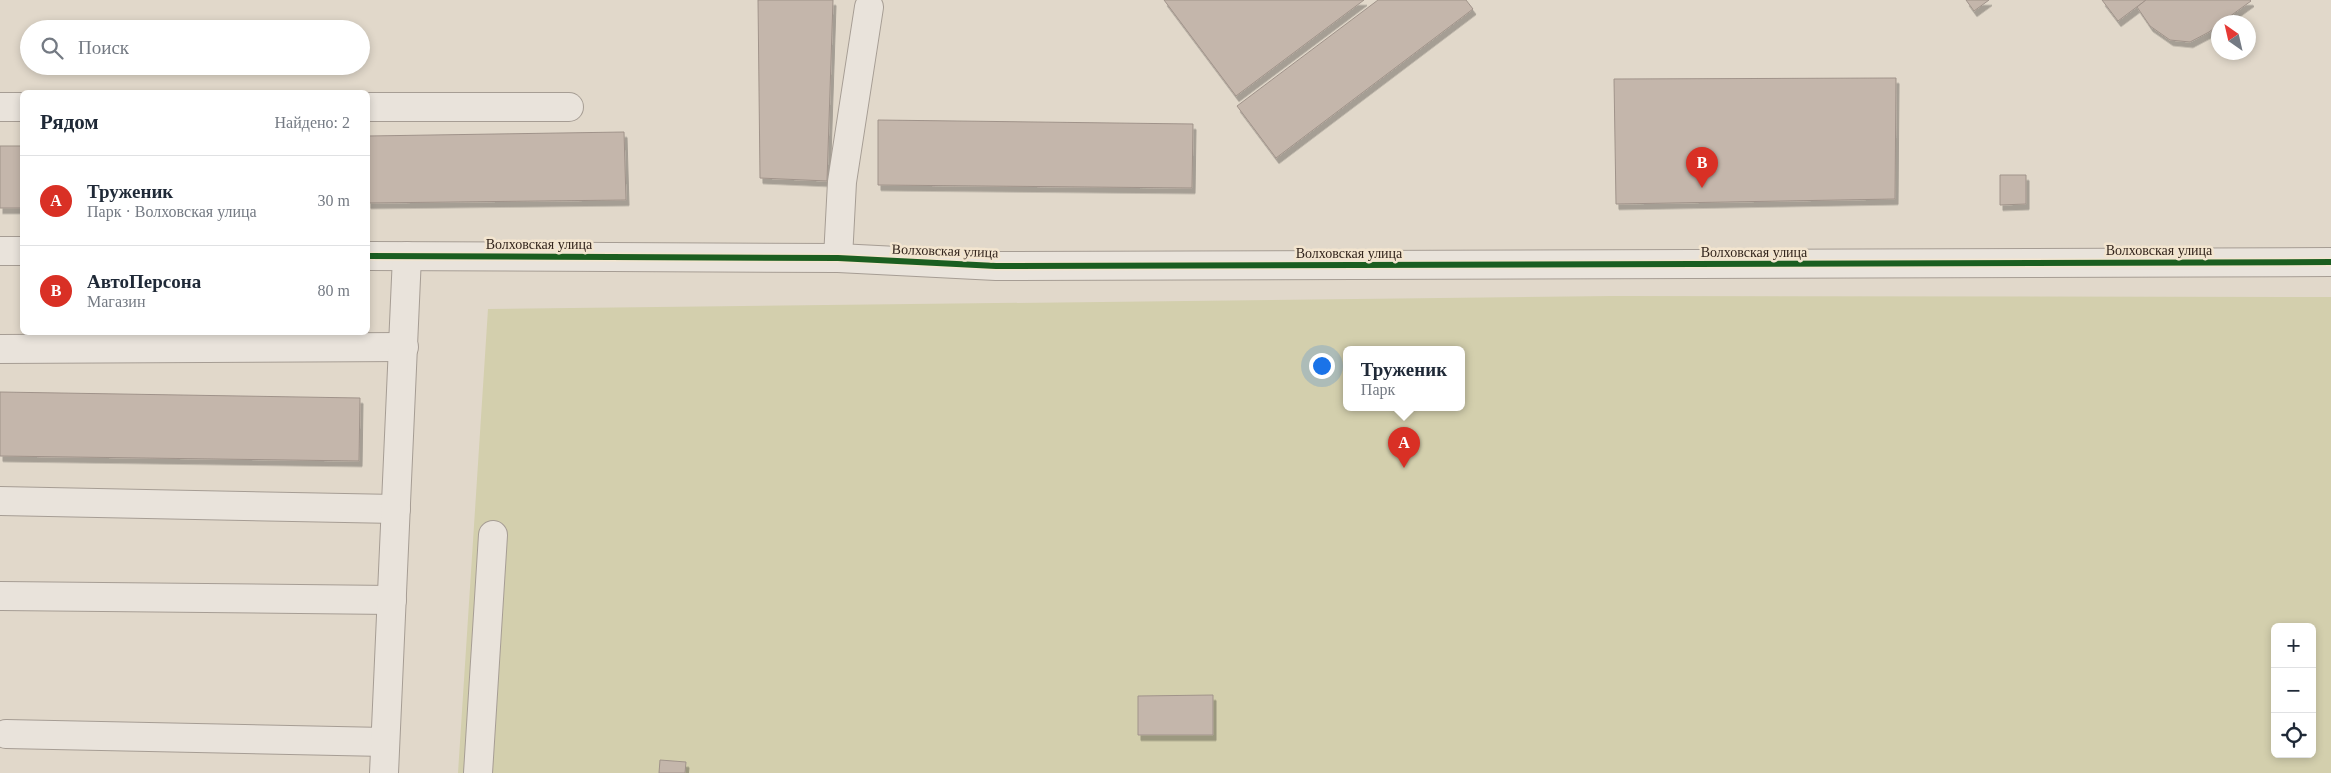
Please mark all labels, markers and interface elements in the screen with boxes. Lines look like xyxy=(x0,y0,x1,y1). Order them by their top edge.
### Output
north arrow xyxy=(2211,15,2256,60)
search box xyxy=(20,20,370,75)
icon: search xyxy=(38,34,66,62)
text: Поиск xyxy=(78,37,129,58)
text: Рядом xyxy=(40,110,99,134)
text: Найдено: 2 xyxy=(275,114,350,131)
pin: B xyxy=(1686,147,1718,188)
text: Труженик xyxy=(87,181,173,202)
text: A xyxy=(50,192,62,209)
text: 30 m xyxy=(318,192,350,209)
text: Парк · Волховская улица xyxy=(87,203,257,220)
street label: Волховская улица xyxy=(486,237,593,252)
street label: Волховская улица xyxy=(891,242,999,260)
street label: Волховская улица xyxy=(2106,243,2213,258)
street label: Волховская улица xyxy=(1701,245,1808,260)
street label: Волховская улица xyxy=(1296,246,1403,261)
text: АвтоПерсона xyxy=(87,271,201,292)
text: B xyxy=(51,282,61,299)
text: 80 m xyxy=(318,282,350,299)
text: Магазин xyxy=(87,293,145,310)
popup xyxy=(1343,346,1465,411)
your location xyxy=(1309,353,1335,379)
text: Труженик xyxy=(1361,359,1447,380)
text: Парк xyxy=(1361,381,1395,398)
pin: A xyxy=(1388,427,1420,468)
map controls xyxy=(2271,623,2316,758)
button: + xyxy=(2271,623,2316,668)
button: − xyxy=(2271,668,2316,713)
button: locate xyxy=(2271,713,2316,758)

